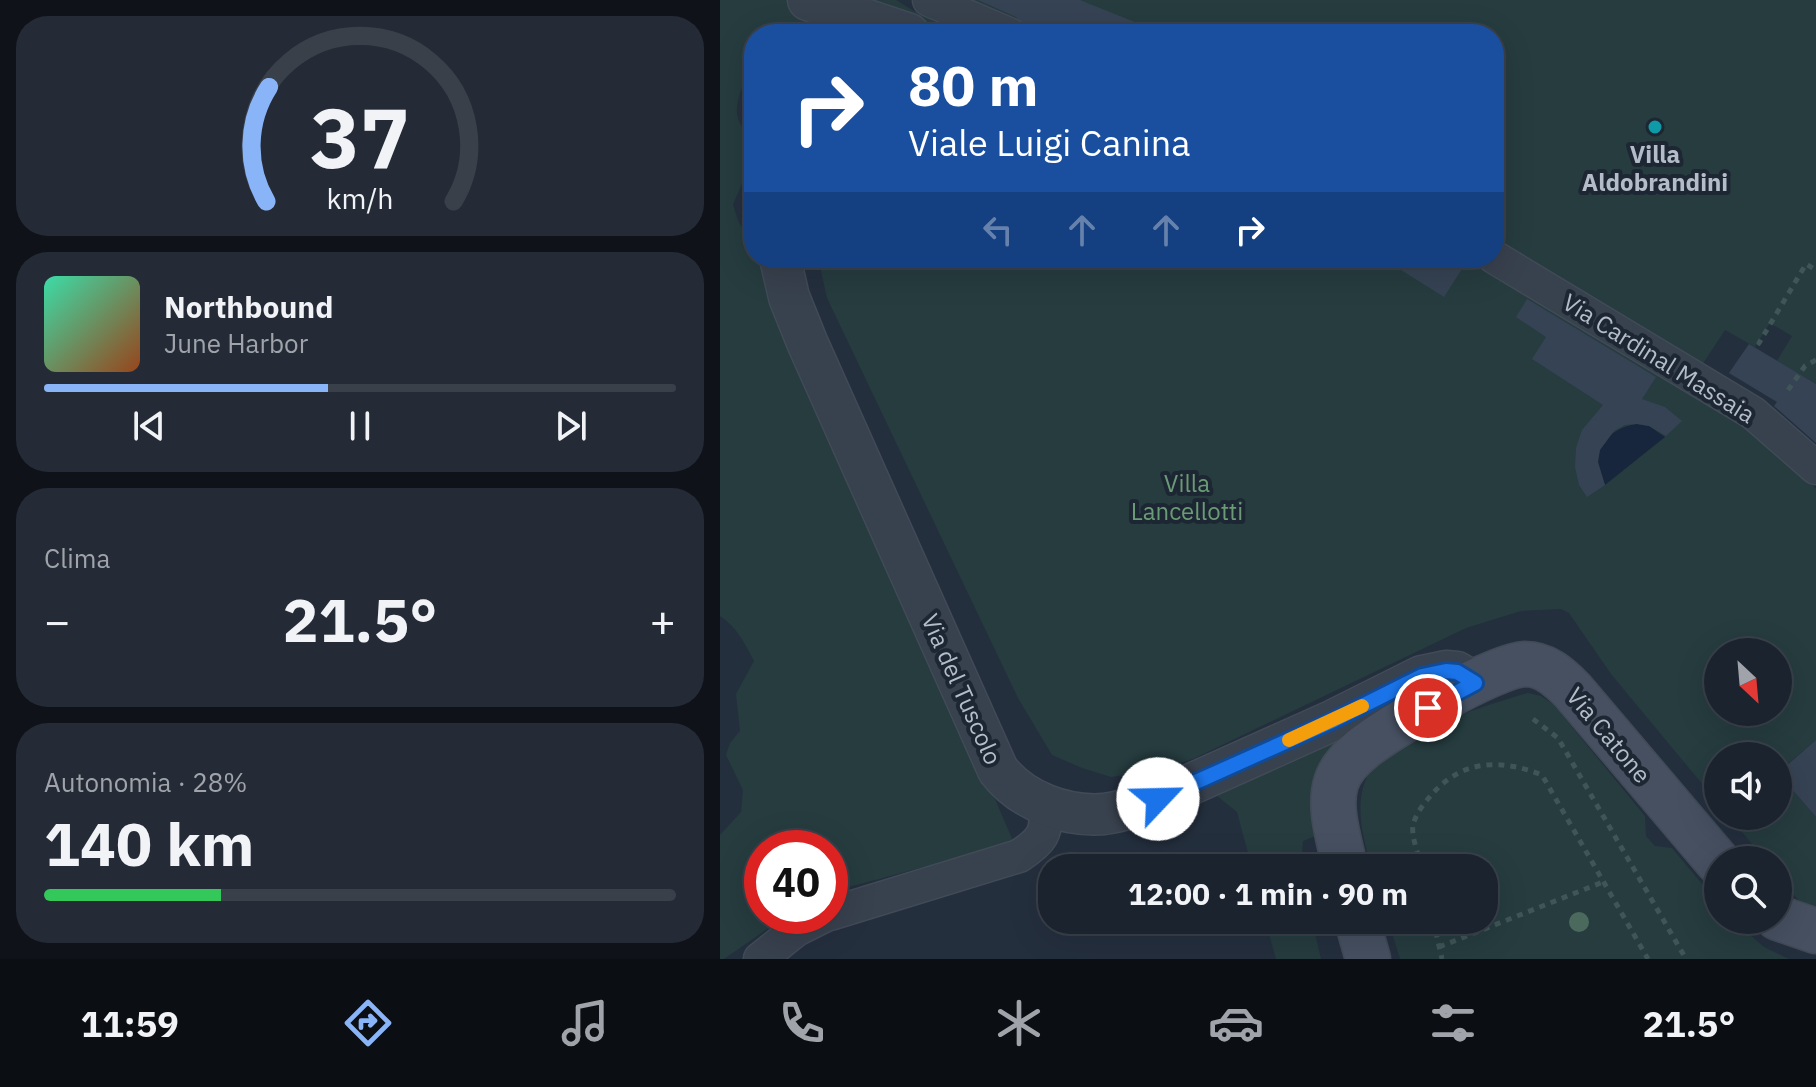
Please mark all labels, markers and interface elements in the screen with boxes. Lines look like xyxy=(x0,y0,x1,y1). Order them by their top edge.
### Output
text: 80 m xyxy=(908,49,1038,121)
icon: right xyxy=(776,56,880,160)
text: 37 xyxy=(310,82,410,190)
marker: Villa Aldobrandini xyxy=(1646,118,1664,136)
text: Viale Luigi Canina xyxy=(908,119,1191,166)
place label: Villa Aldobrandini xyxy=(1582,138,1728,198)
text: km/h xyxy=(326,180,394,217)
icon: left xyxy=(976,208,1020,252)
icon: ahead xyxy=(1060,208,1104,252)
icon: ahead xyxy=(1144,208,1188,252)
icon: right xyxy=(1228,208,1272,252)
street label: Via Cardinal Massaia xyxy=(1557,286,1761,430)
text: Northbound xyxy=(164,287,333,326)
text: June Harbor xyxy=(164,326,308,360)
icon: previous xyxy=(127,404,171,448)
icon: pause xyxy=(338,404,382,448)
icon: next xyxy=(549,404,593,448)
park label: Villa Lancellotti xyxy=(1131,467,1243,527)
text: Clima xyxy=(44,541,110,575)
text: 21.5° xyxy=(283,580,437,659)
text: − xyxy=(44,592,70,649)
text: + xyxy=(650,592,676,649)
street label: Via del Tuscolo xyxy=(915,609,1009,769)
north arrow xyxy=(1704,638,1792,726)
map controls xyxy=(1704,638,1792,934)
pin xyxy=(1394,674,1462,742)
street label: Via Catone xyxy=(1560,681,1658,789)
icon: arrive xyxy=(1406,686,1450,730)
button: sound xyxy=(1704,742,1792,830)
position arrow xyxy=(1116,757,1200,841)
text: Autonomia · 28% xyxy=(44,765,247,799)
text: 140 km xyxy=(44,804,254,883)
speed limit sign: 40 xyxy=(744,830,848,934)
button: search xyxy=(1704,846,1792,934)
text: 12:00 · 1 min · 90 m xyxy=(1128,874,1408,913)
icon: directions xyxy=(340,995,396,1051)
icon: music xyxy=(557,995,613,1051)
icon: phone xyxy=(774,995,830,1051)
icon: climate xyxy=(991,995,1047,1051)
icon: car xyxy=(1208,995,1264,1051)
icon: filters xyxy=(1425,995,1481,1051)
text: 11:59 xyxy=(81,1000,179,1047)
text: 21.5° xyxy=(1642,1000,1735,1047)

